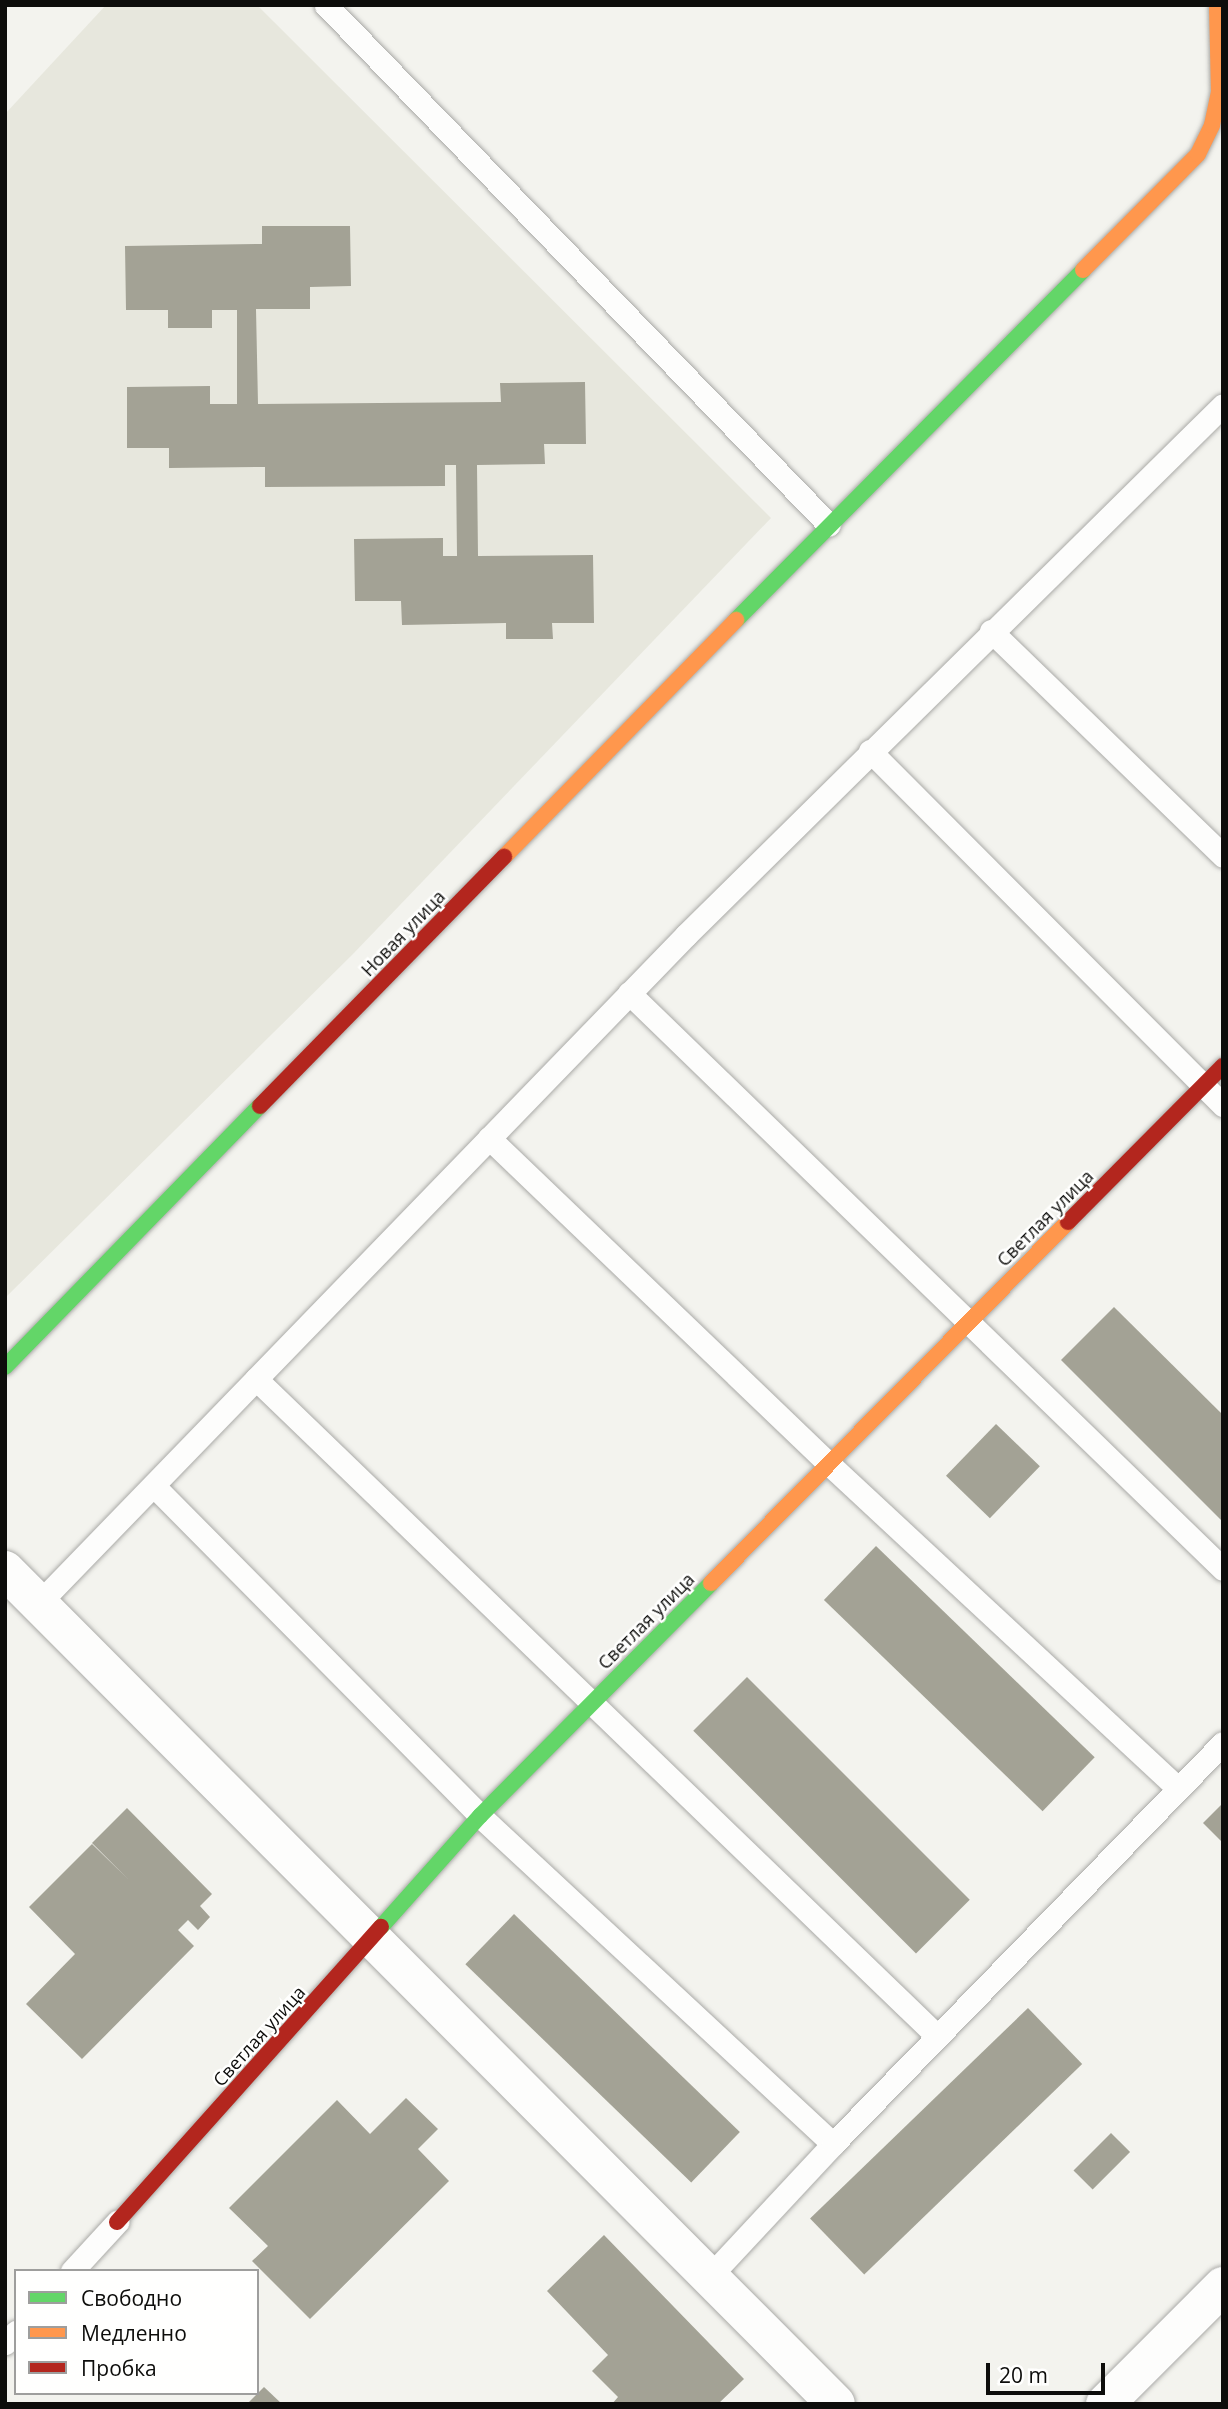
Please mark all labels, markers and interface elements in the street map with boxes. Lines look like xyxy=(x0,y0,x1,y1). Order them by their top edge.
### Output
street label: Новая улица xyxy=(357,886,449,980)
street label: Светлая улица xyxy=(992,1165,1098,1271)
street label: Светлая улица xyxy=(593,1568,699,1674)
street label: Светлая улица xyxy=(208,1981,310,2091)
legend xyxy=(14,2269,259,2395)
text: Свободно xyxy=(81,2284,182,2312)
text: Медленно xyxy=(81,2319,187,2347)
scale bar xyxy=(990,2350,1109,2394)
text: Пробка xyxy=(81,2354,157,2382)
text: 20 m xyxy=(999,2361,1048,2389)

